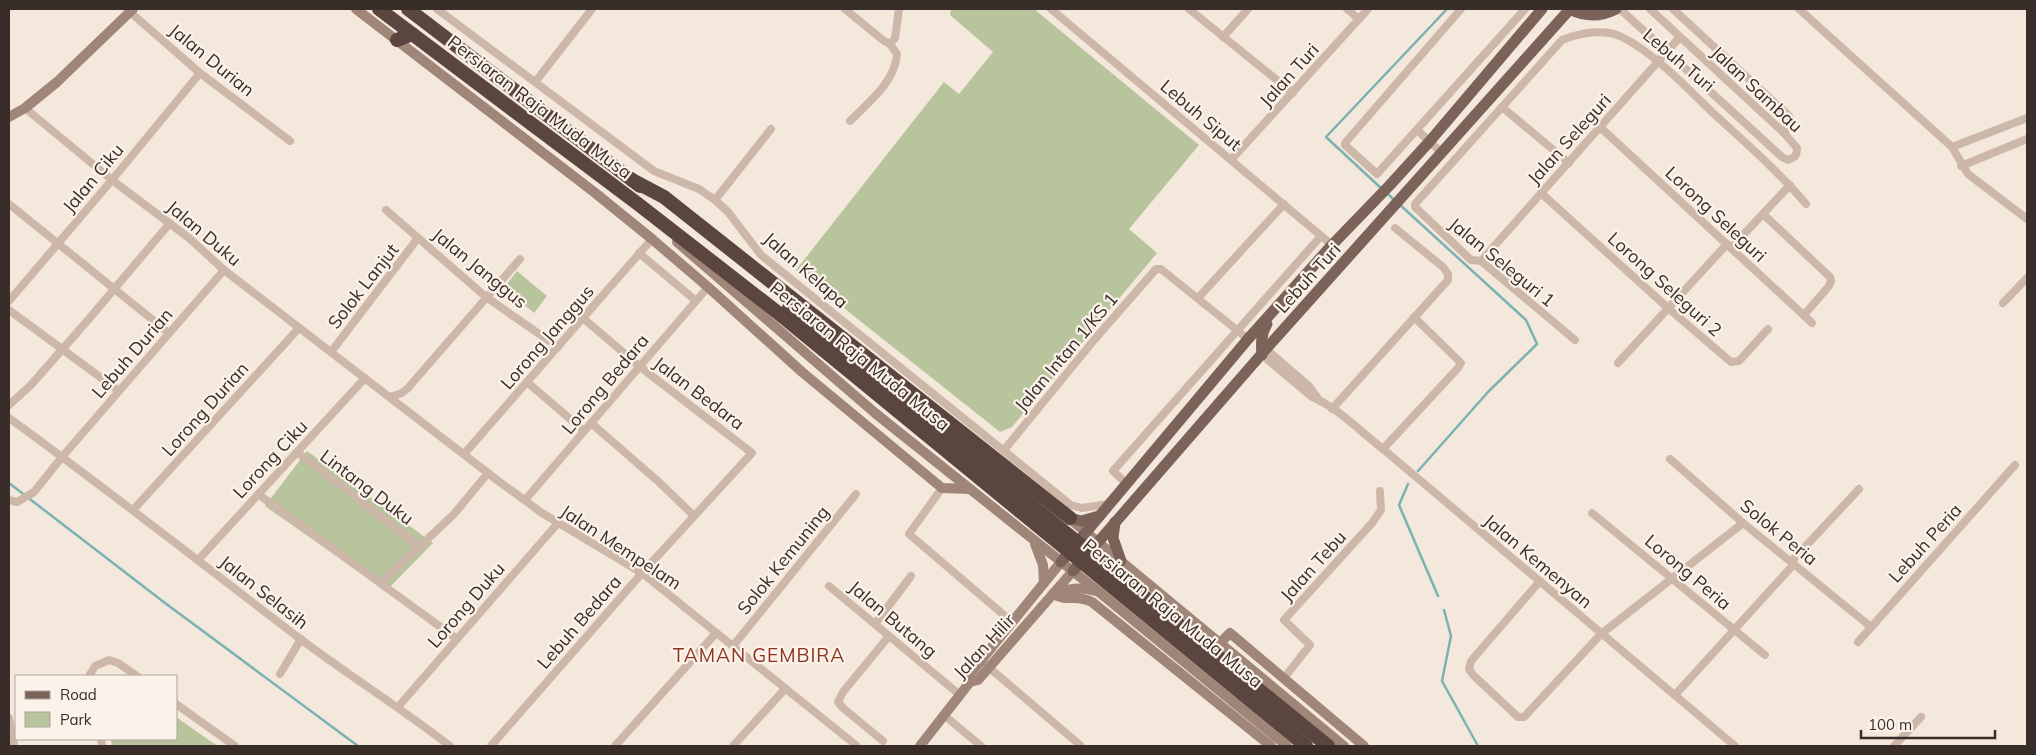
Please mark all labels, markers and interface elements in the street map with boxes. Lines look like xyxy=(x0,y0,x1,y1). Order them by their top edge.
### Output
street label: Jalan Durian xyxy=(165,19,259,101)
street label: Lebuh Turi xyxy=(1638,23,1720,97)
street label: Persiaran Raja Muda Musa xyxy=(443,30,637,184)
street label: Jalan Turi xyxy=(1254,38,1324,112)
street label: Jalan Sambau xyxy=(1706,41,1808,137)
street label: Lebuh Siput xyxy=(1156,74,1246,156)
street label: Jalan Seleguri xyxy=(1522,89,1616,189)
street label: Jalan Ciku xyxy=(57,139,129,217)
street label: Lorong Seleguri xyxy=(1661,161,1771,267)
street label: Jalan Duku xyxy=(162,195,246,271)
street label: Jalan Seleguri 1 xyxy=(1444,212,1560,312)
street label: Jalan Janggus xyxy=(428,223,532,313)
street label: Jalan Kelapa xyxy=(759,227,853,313)
street label: Lorong Seleguri 2 xyxy=(1603,227,1727,341)
street label: Lebuh Turi xyxy=(1270,238,1346,318)
street label: Solok Lanjut xyxy=(322,239,404,333)
street label: Persiaran Raja Muda Musa xyxy=(765,276,955,436)
street label: Lorong Janggus xyxy=(495,280,599,394)
street label: Jalan Intan 1/KS 1 xyxy=(1010,288,1122,416)
street label: Lebuh Durian xyxy=(87,303,177,403)
street label: Lorong Bedara xyxy=(556,329,654,439)
street label: Jalan Bedara xyxy=(649,351,749,435)
street label: Lorong Durian xyxy=(157,357,253,461)
street label: Lorong Ciku xyxy=(228,415,312,503)
street label: Lintang Duku xyxy=(316,444,418,530)
street label: Solok Peria xyxy=(1736,494,1822,570)
street label: Jalan Mempelam xyxy=(556,499,686,595)
street label: Lebuh Peria xyxy=(1883,499,1967,587)
street label: Solok Kemuning xyxy=(732,501,834,619)
street label: Jalan Kemenyan xyxy=(1479,509,1597,613)
street label: Jalan Tebu xyxy=(1275,526,1351,606)
street label: Lorong Peria xyxy=(1640,529,1736,615)
street label: Persiaran Raja Muda Musa xyxy=(1078,533,1268,693)
street label: Jalan Selasih xyxy=(215,550,313,634)
street label: Lorong Duku xyxy=(422,557,510,653)
street label: Lebuh Bedara xyxy=(532,570,626,674)
street label: Jalan Butang xyxy=(844,575,942,663)
street label: Jalan Hilir xyxy=(948,608,1020,683)
district label: TAMAN GEMBIRA xyxy=(673,643,845,667)
legend xyxy=(15,675,178,740)
text: Road xyxy=(60,685,97,704)
scale bar xyxy=(1861,708,1995,740)
text: Park xyxy=(60,710,92,729)
text: 100 m xyxy=(1868,715,1912,734)

